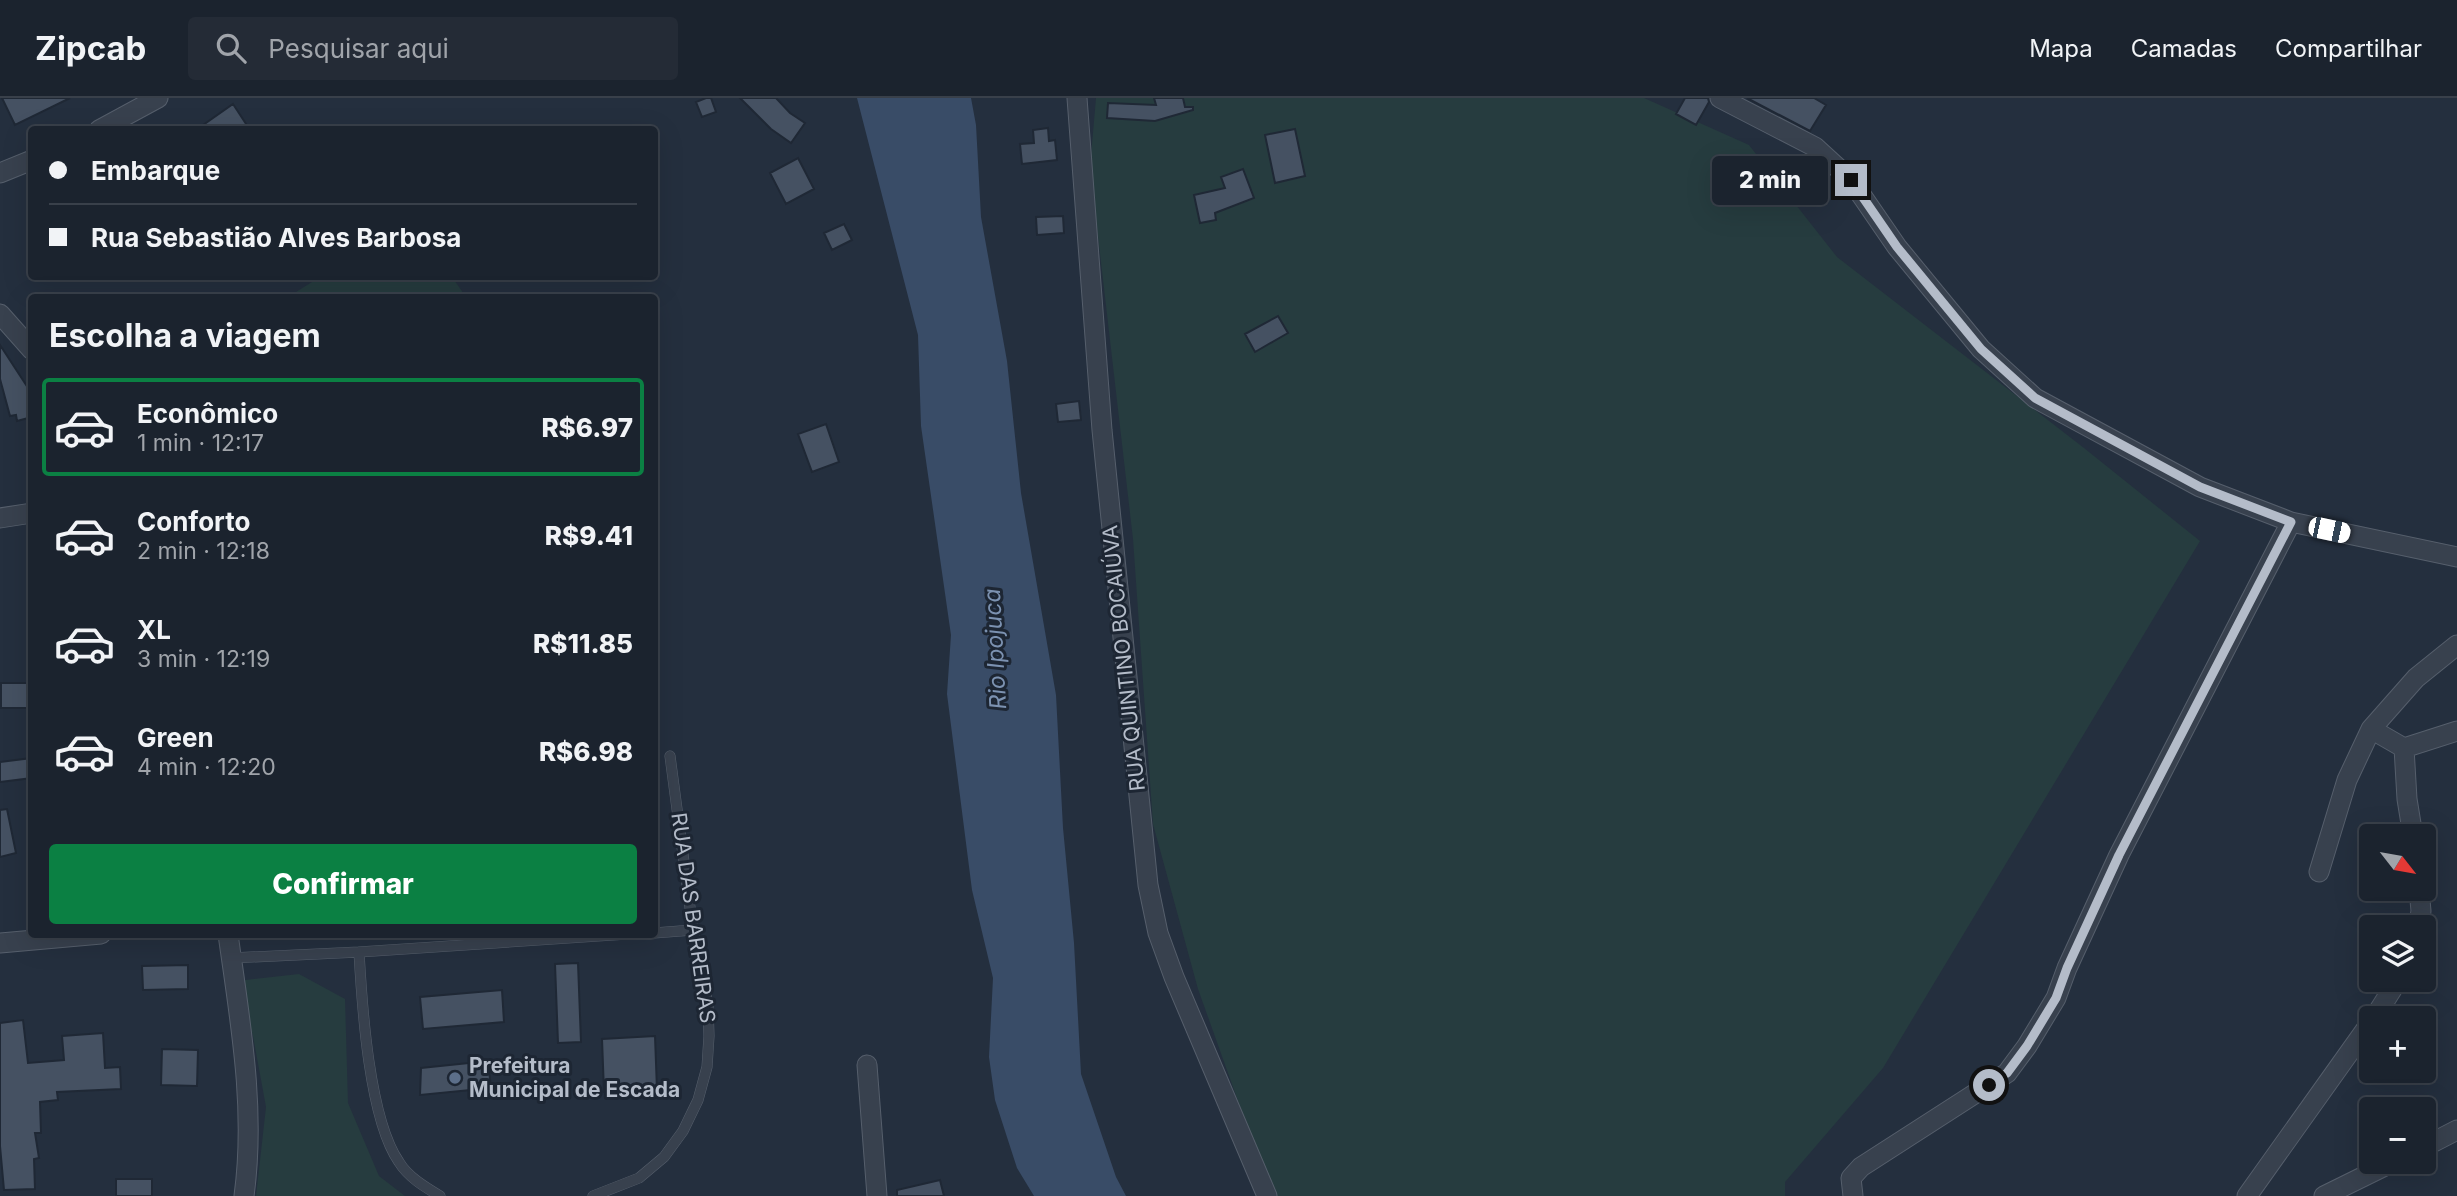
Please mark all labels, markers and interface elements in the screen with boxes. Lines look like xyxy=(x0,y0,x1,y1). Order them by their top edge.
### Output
search box xyxy=(188,17,678,80)
text: Zipcab xyxy=(35,28,146,68)
icon: search xyxy=(212,29,250,67)
text: Pesquisar aqui xyxy=(268,33,449,64)
text: Mapa xyxy=(2029,34,2093,63)
text: Camadas xyxy=(2131,34,2237,63)
text: Compartilhar xyxy=(2275,34,2422,63)
text: Embarque xyxy=(91,155,220,186)
callout: 2 min xyxy=(1711,155,1826,204)
route end xyxy=(1835,164,1867,196)
text: 2 min xyxy=(1739,166,1801,194)
text: Rua Sebastião Alves Barbosa xyxy=(91,222,461,253)
text: Escolha a viagem xyxy=(49,316,321,355)
icon: car xyxy=(53,396,116,459)
text: Econômico xyxy=(137,398,278,429)
text: R$6.97 xyxy=(541,412,633,443)
text: 1 min · 12:17 xyxy=(137,429,264,457)
icon: car xyxy=(53,504,116,567)
text: Conforto xyxy=(137,506,250,537)
car xyxy=(2307,515,2352,545)
text: R$9.41 xyxy=(545,520,633,551)
street label: RUA QUINTINO BOCAIÚVA xyxy=(1096,524,1150,792)
text: 2 min · 12:18 xyxy=(137,537,270,565)
water label: Rio Ipojuca xyxy=(978,588,1012,710)
icon: car xyxy=(53,612,116,675)
text: XL xyxy=(137,614,171,645)
text: R$11.85 xyxy=(533,628,633,659)
text: 3 min · 12:19 xyxy=(137,645,270,673)
icon: car xyxy=(53,720,116,783)
text: Green xyxy=(137,722,214,753)
text: R$6.98 xyxy=(539,736,633,767)
text: 4 min · 12:20 xyxy=(137,753,276,781)
street label: RUA DAS BARREIRAS xyxy=(666,811,721,1025)
north arrow xyxy=(2359,824,2436,901)
map controls xyxy=(2359,824,2436,1174)
button: Confirmar xyxy=(49,844,637,924)
button: layers xyxy=(2359,915,2436,992)
button: + xyxy=(2359,1006,2436,1083)
place label: Prefeitura Municipal de Escada xyxy=(469,1053,680,1102)
route start xyxy=(1973,1069,2005,1101)
marker: Prefeitura Municipal de Escada xyxy=(447,1070,463,1086)
button: − xyxy=(2359,1097,2436,1174)

